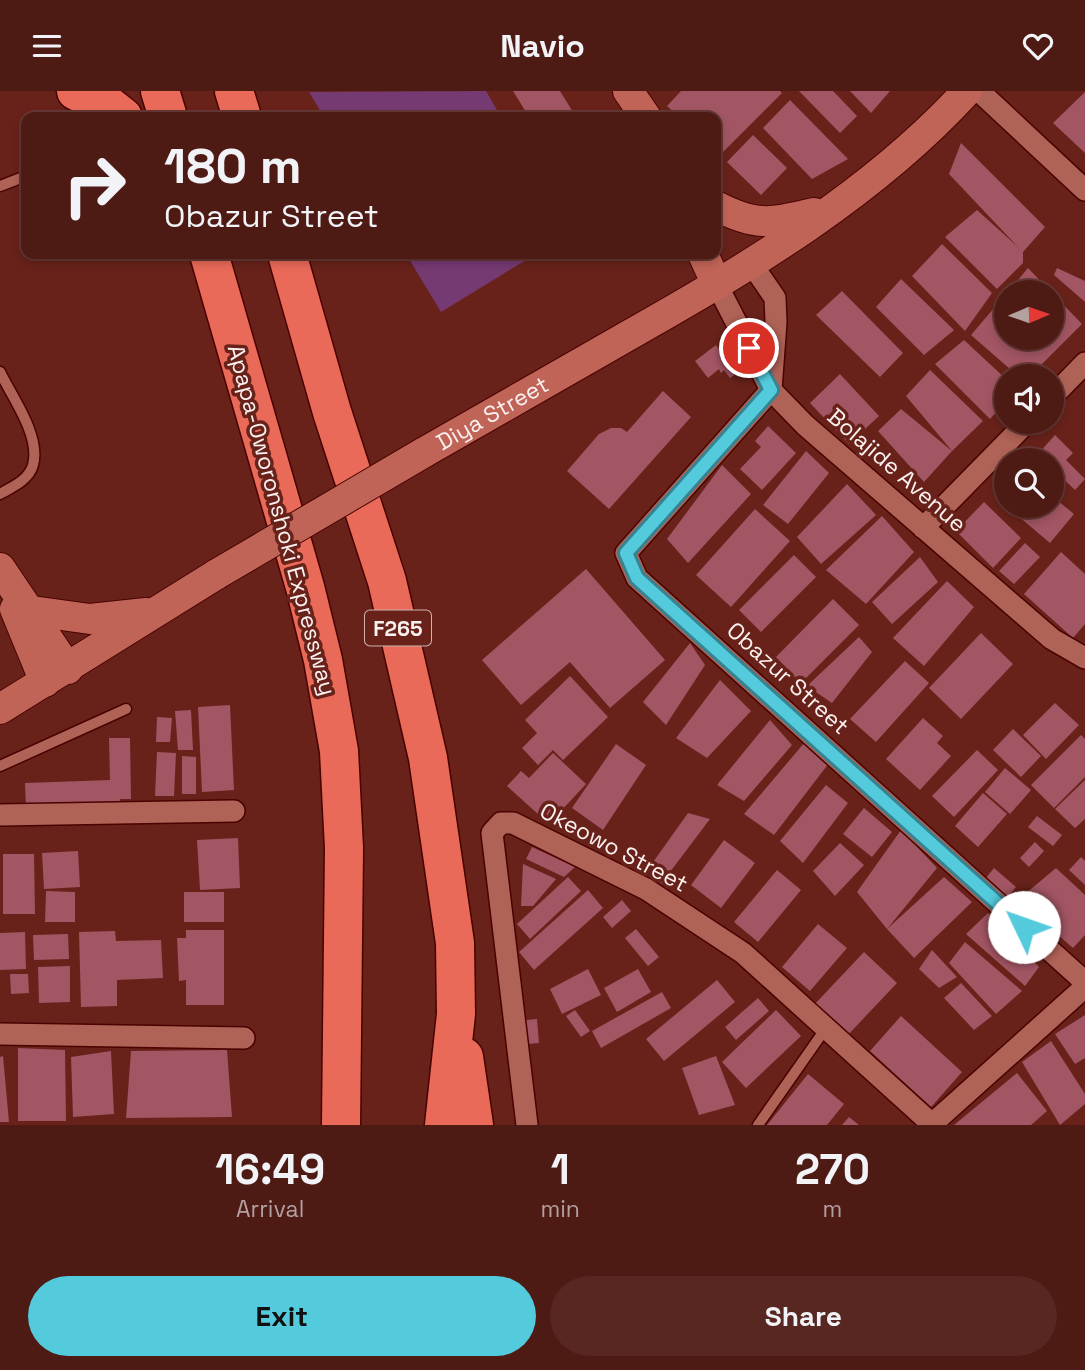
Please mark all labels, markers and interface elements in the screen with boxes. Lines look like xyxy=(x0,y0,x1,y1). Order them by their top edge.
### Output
text: Navio xyxy=(500,26,585,66)
icon: menu xyxy=(28,27,66,65)
icon: heart xyxy=(1019,27,1057,65)
text: 180 m xyxy=(164,135,302,197)
icon: right xyxy=(49,140,140,231)
text: Obazur Street xyxy=(164,196,379,236)
north arrow xyxy=(994,280,1064,350)
map controls xyxy=(994,280,1064,518)
pin xyxy=(719,318,779,378)
icon: arrive xyxy=(730,329,768,367)
street label: Apapa-Oworonshoki Expressway xyxy=(221,341,343,699)
button: sound xyxy=(994,364,1064,434)
street label: Diya Street xyxy=(431,369,554,457)
street label: Bolajide Avenue xyxy=(821,401,973,539)
button: search xyxy=(994,448,1064,518)
road number: F265 xyxy=(365,611,431,645)
street label: Obazur Street xyxy=(721,615,855,741)
street label: Okeowo Street xyxy=(535,795,693,899)
position arrow xyxy=(987,890,1061,964)
text: 16:49 xyxy=(215,1143,325,1196)
text: 1 xyxy=(551,1143,570,1196)
text: 270 xyxy=(795,1143,870,1196)
text: Arrival xyxy=(236,1194,304,1224)
text: min xyxy=(540,1194,580,1224)
text: m xyxy=(823,1194,842,1224)
button: Exit xyxy=(28,1276,536,1356)
button: Share xyxy=(550,1276,1057,1356)

